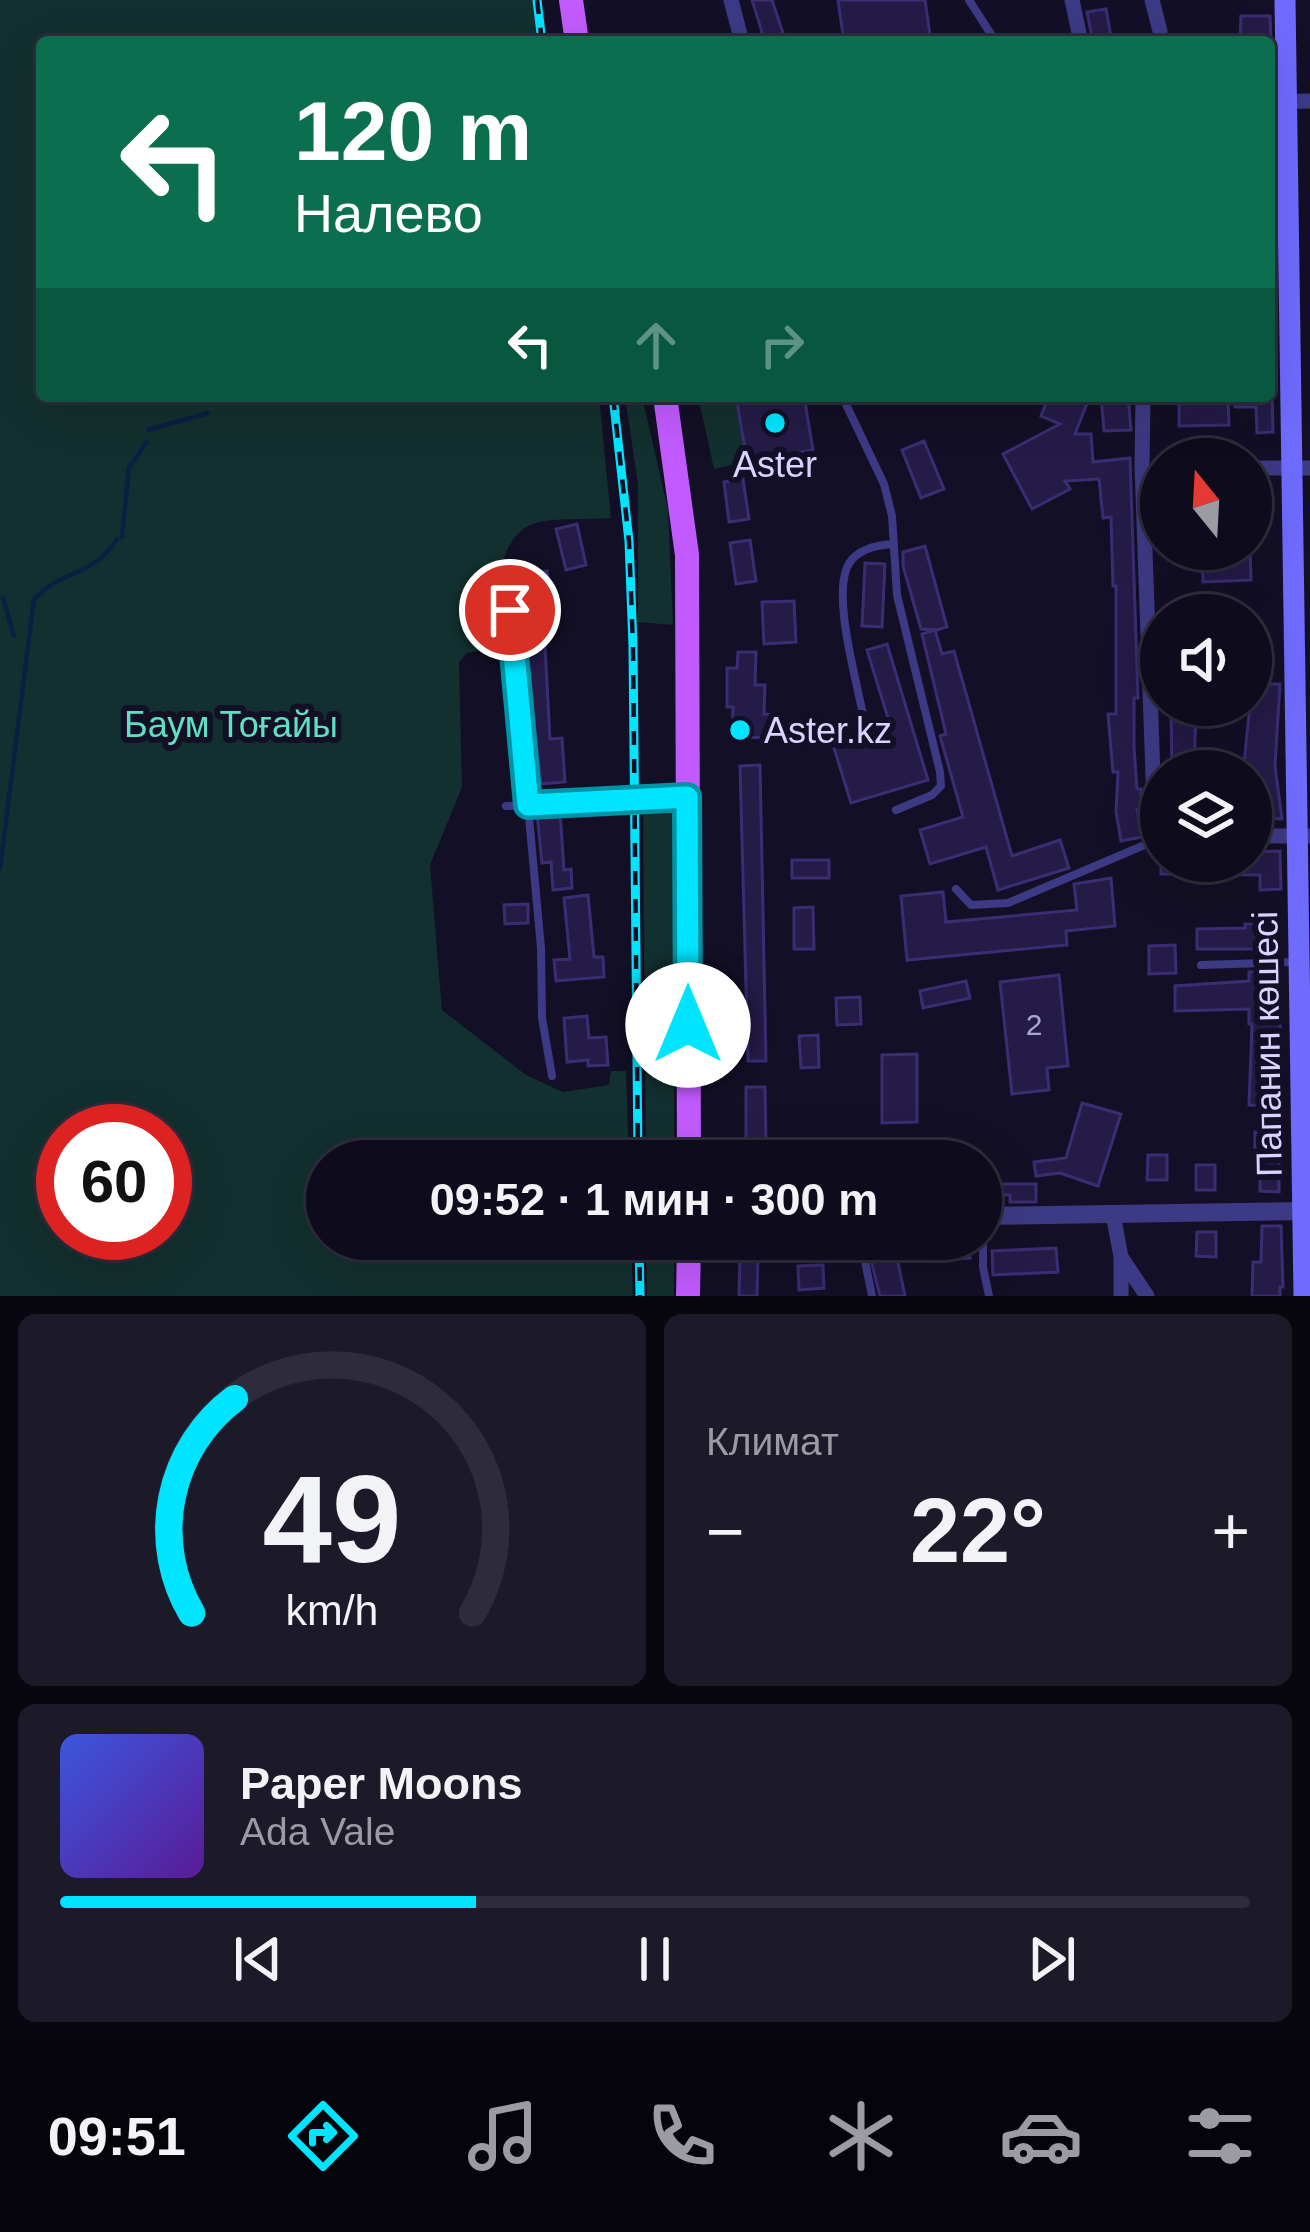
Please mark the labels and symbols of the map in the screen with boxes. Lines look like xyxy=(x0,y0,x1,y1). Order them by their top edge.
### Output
marker: Aster xyxy=(762,410,788,436)
north arrow xyxy=(1140,438,1272,570)
place label: Aster xyxy=(733,444,817,485)
pin xyxy=(459,559,561,661)
park label: Баум Тоғайы xyxy=(124,704,338,745)
place label: Aster.kz xyxy=(764,710,892,751)
marker: Aster.kz xyxy=(727,717,753,743)
street label: Папанин көшесі xyxy=(1244,911,1290,1177)
position arrow xyxy=(625,962,751,1088)
house number: 2 xyxy=(1026,1008,1042,1041)
speed limit sign: 60 xyxy=(36,1104,192,1260)

